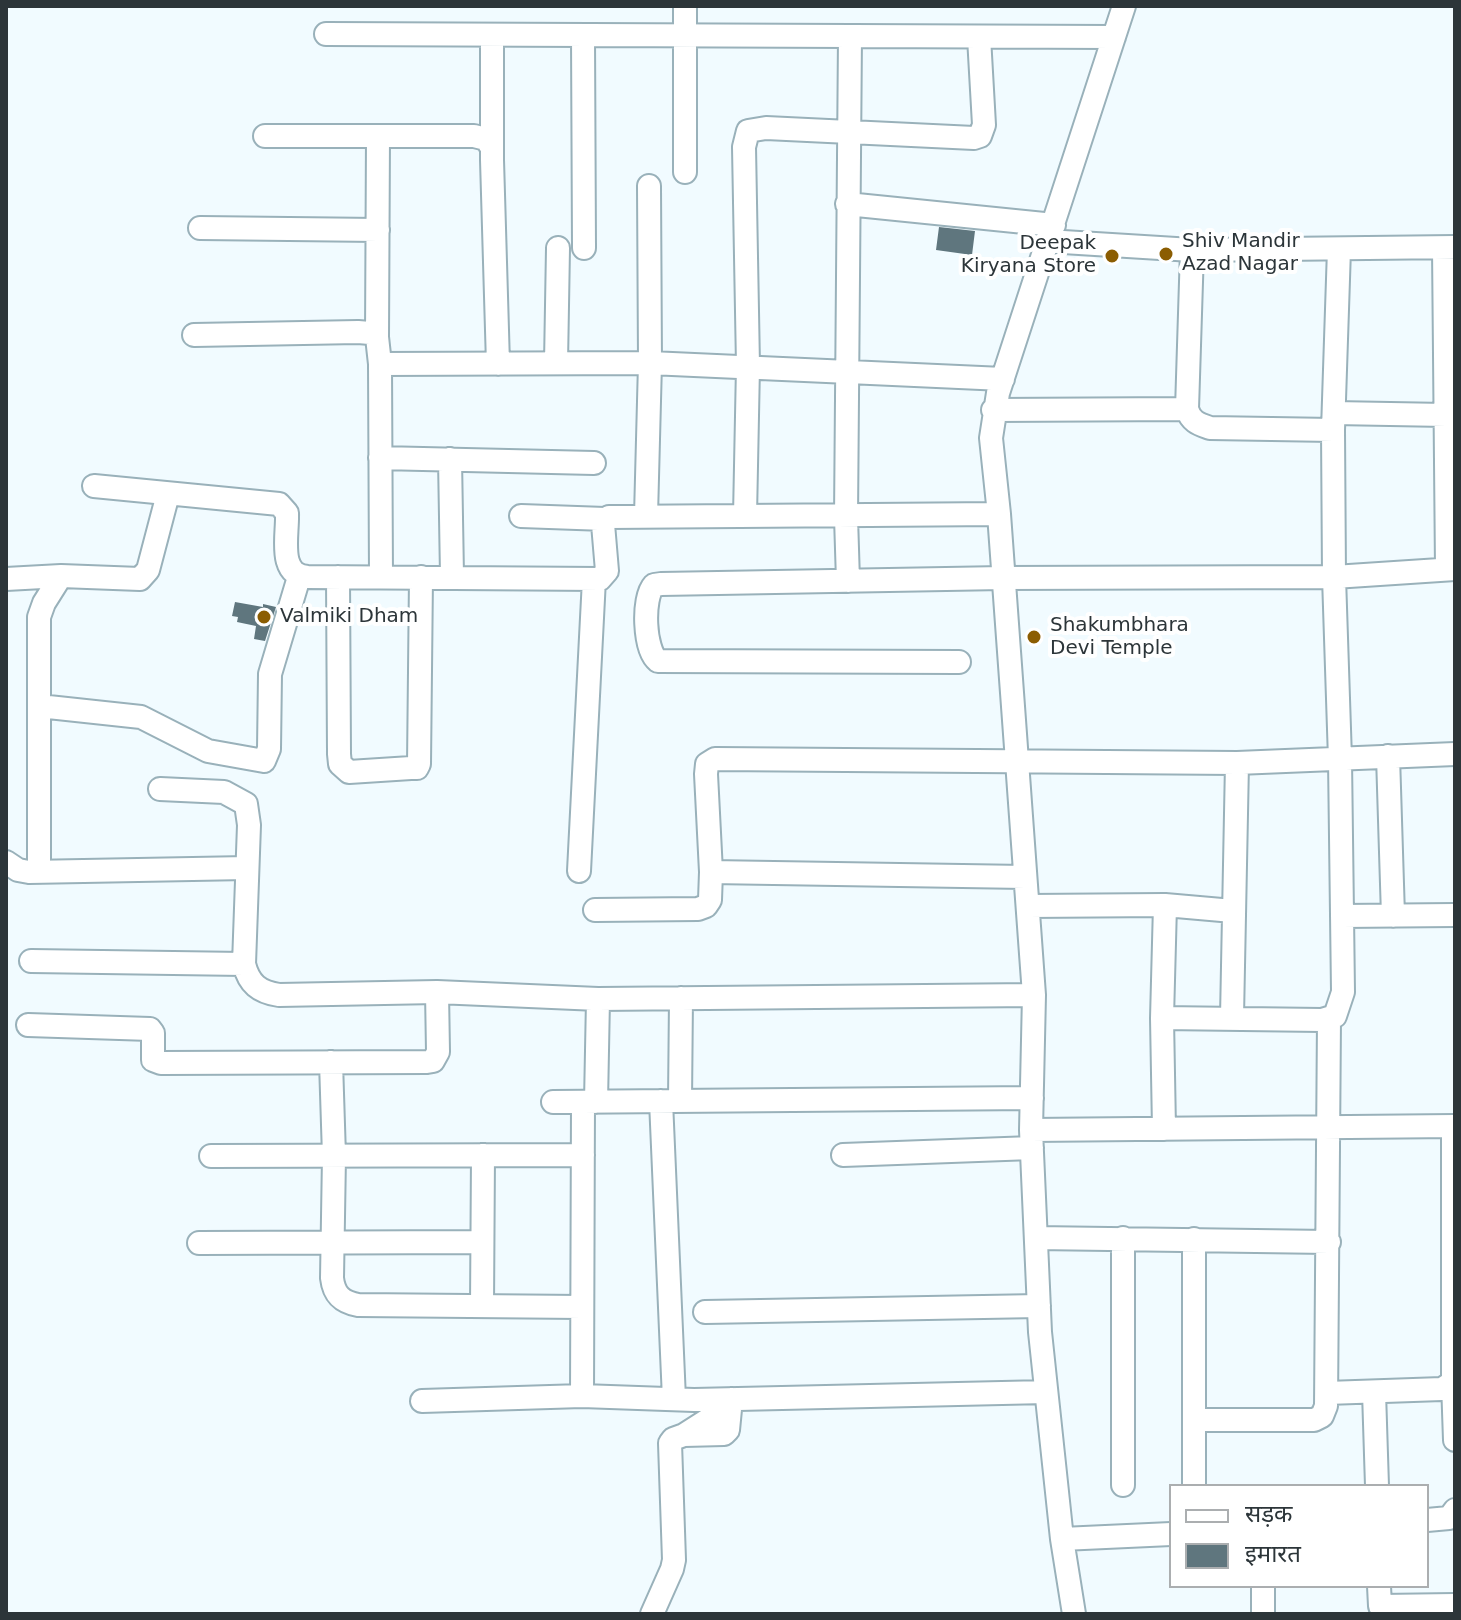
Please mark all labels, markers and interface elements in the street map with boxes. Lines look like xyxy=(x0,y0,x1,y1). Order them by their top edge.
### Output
place label: Shiv Mandir Azad Nagar xyxy=(1182,230,1300,277)
place label: Deepak Kiryana Store xyxy=(961,232,1096,279)
marker: Shiv Mandir Azad Nagar xyxy=(1157,245,1175,263)
marker: Deepak Kiryana Store xyxy=(1103,247,1121,265)
place label: Valmiki Dham xyxy=(280,605,418,629)
marker: Valmiki Dham xyxy=(255,608,273,626)
place label: Shakumbhara Devi Temple xyxy=(1050,614,1189,661)
marker: Shakumbhara Devi Temple xyxy=(1025,628,1043,646)
legend xyxy=(1169,1484,1429,1588)
text: सड़क xyxy=(1245,1500,1293,1528)
text: इमारत xyxy=(1245,1540,1301,1568)

